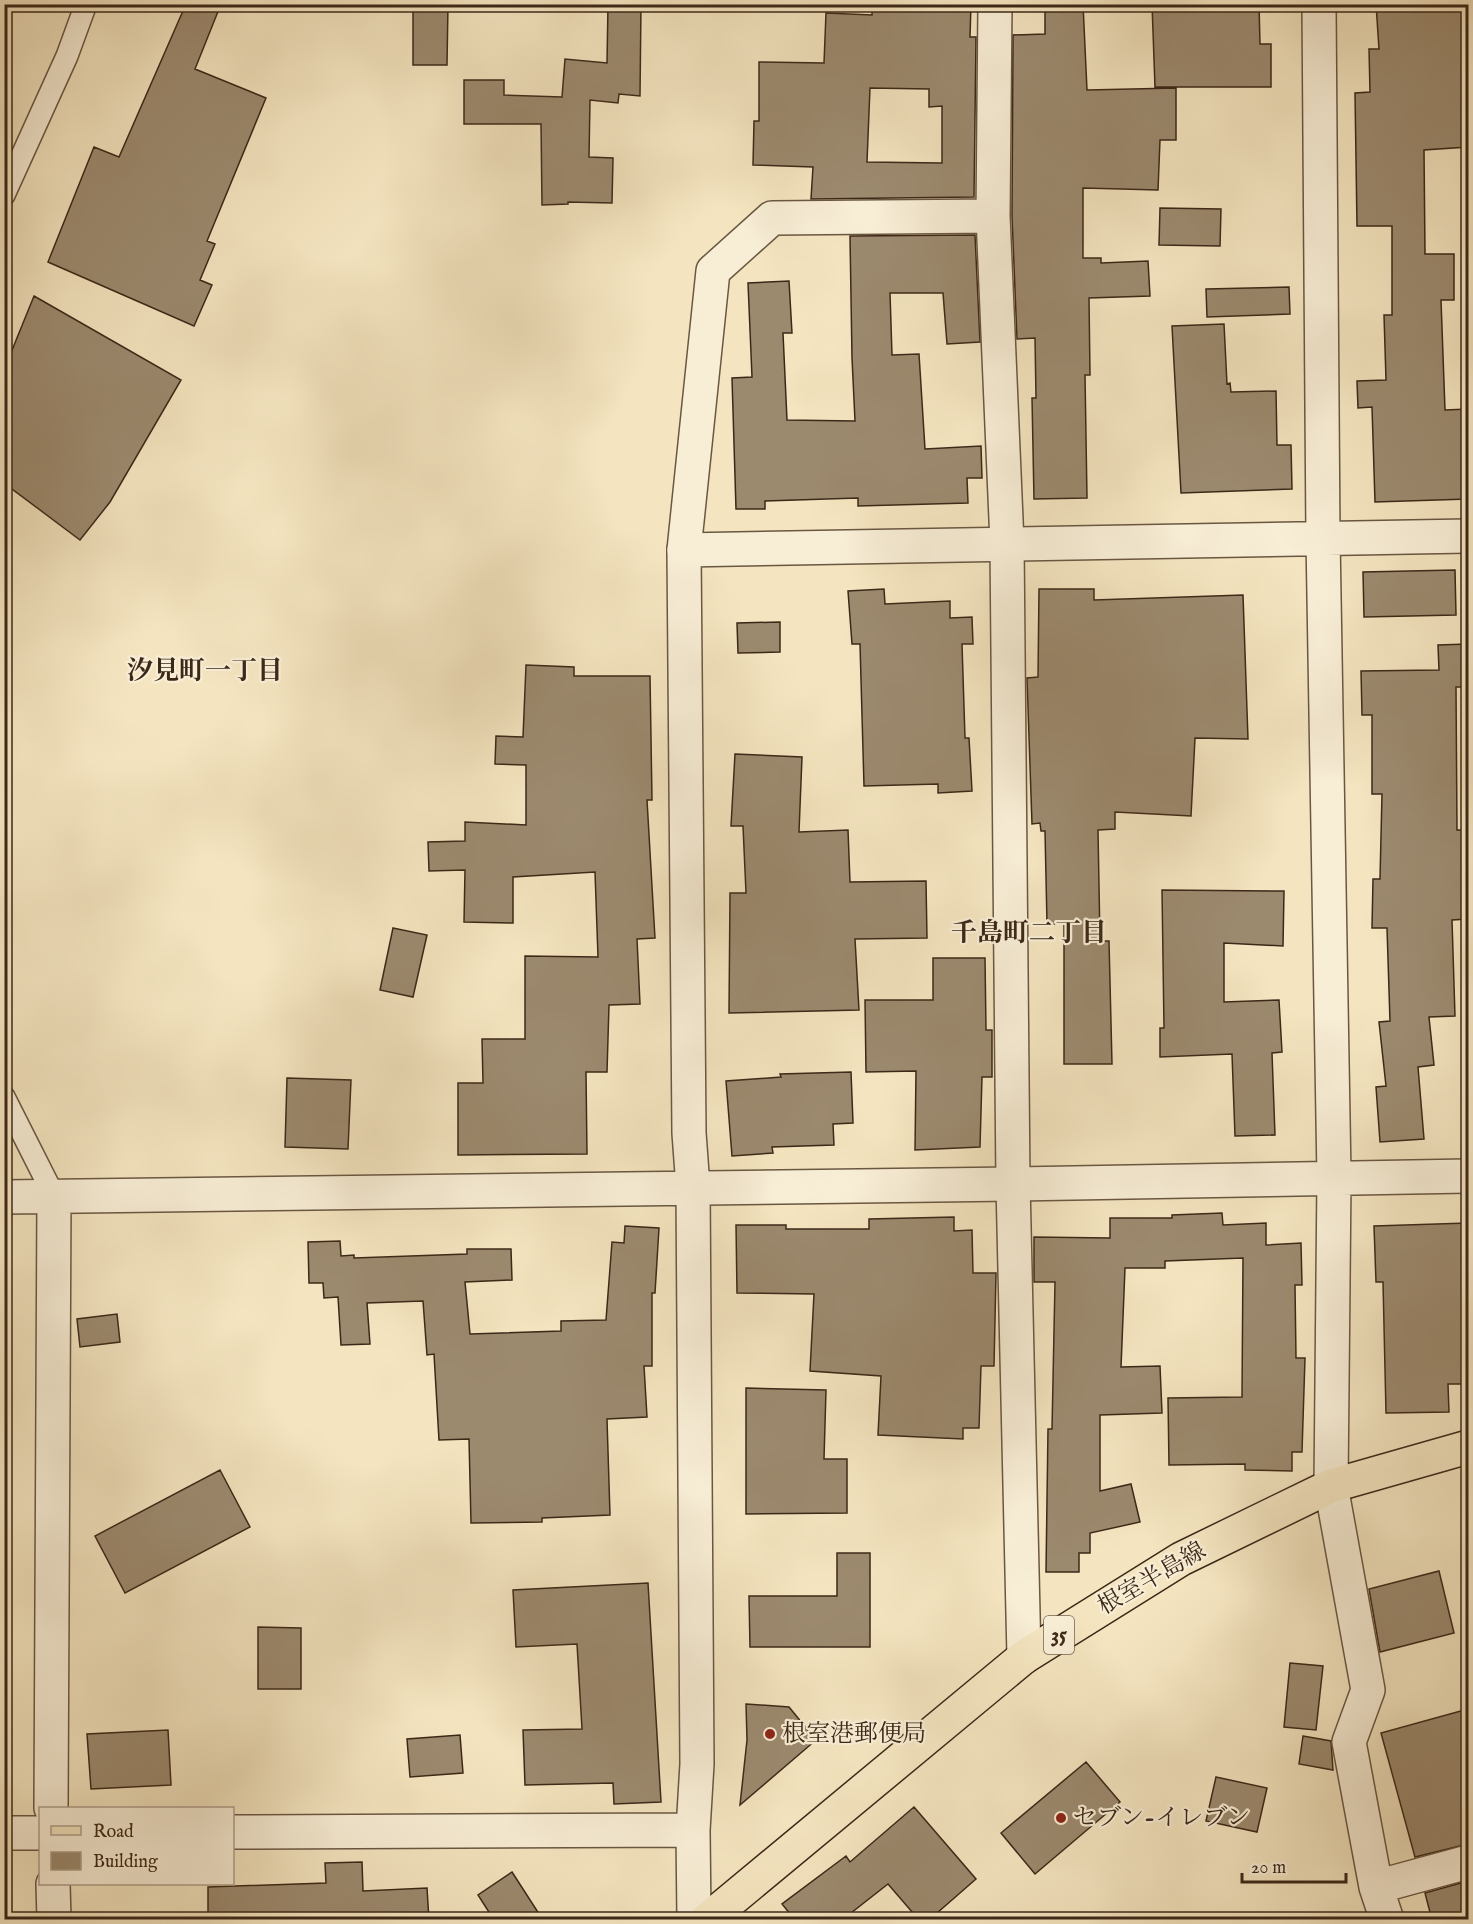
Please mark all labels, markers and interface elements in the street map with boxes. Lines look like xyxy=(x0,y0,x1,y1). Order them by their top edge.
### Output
district label: 汐見町一丁目 xyxy=(127,655,283,688)
district label: 千島町二丁目 xyxy=(951,917,1107,950)
street label: 根室半島線 xyxy=(1092,1536,1212,1622)
road number: 35 xyxy=(1044,1616,1074,1654)
place label: 根室港郵便局 xyxy=(782,1719,926,1750)
marker: 根室港郵便局 xyxy=(763,1727,777,1741)
place label: セブン-イレブン xyxy=(1073,1803,1250,1834)
legend xyxy=(39,1807,234,1885)
marker: セブン-イレブン xyxy=(1054,1811,1068,1825)
text: Road xyxy=(93,1821,134,1844)
scale bar xyxy=(1242,1846,1346,1884)
text: Building xyxy=(93,1851,158,1874)
text: 20 m xyxy=(1251,1857,1286,1880)

